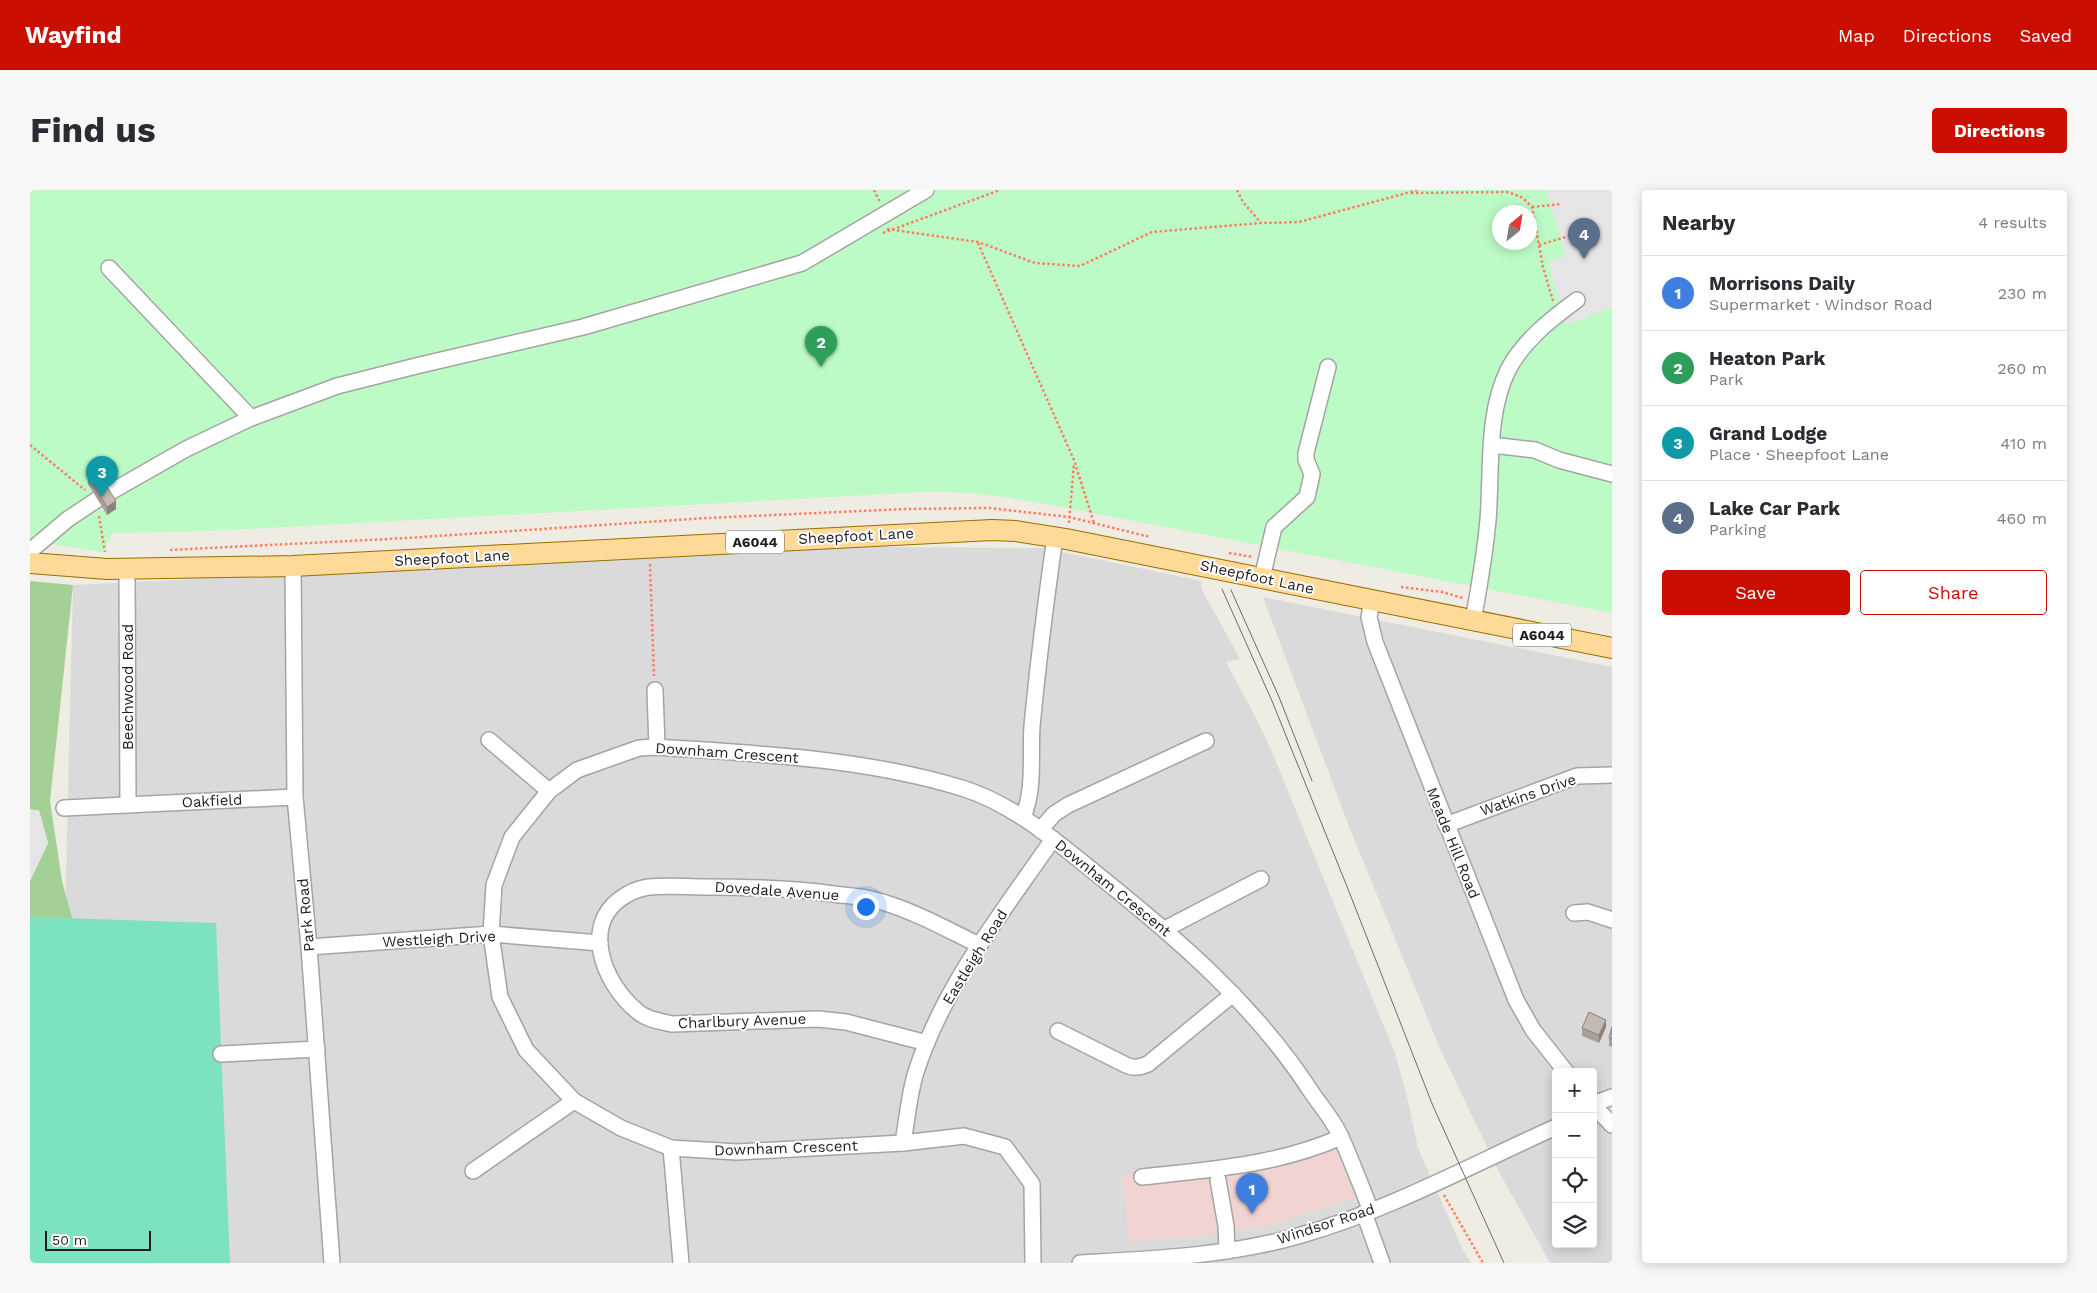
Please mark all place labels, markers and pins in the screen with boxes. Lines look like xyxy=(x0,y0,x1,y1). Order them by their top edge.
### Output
pin: 4 xyxy=(1568,218,1600,259)
pin: 2 xyxy=(805,326,837,367)
pin: 3 xyxy=(86,456,118,497)
pin: 1 xyxy=(1236,1173,1268,1214)

